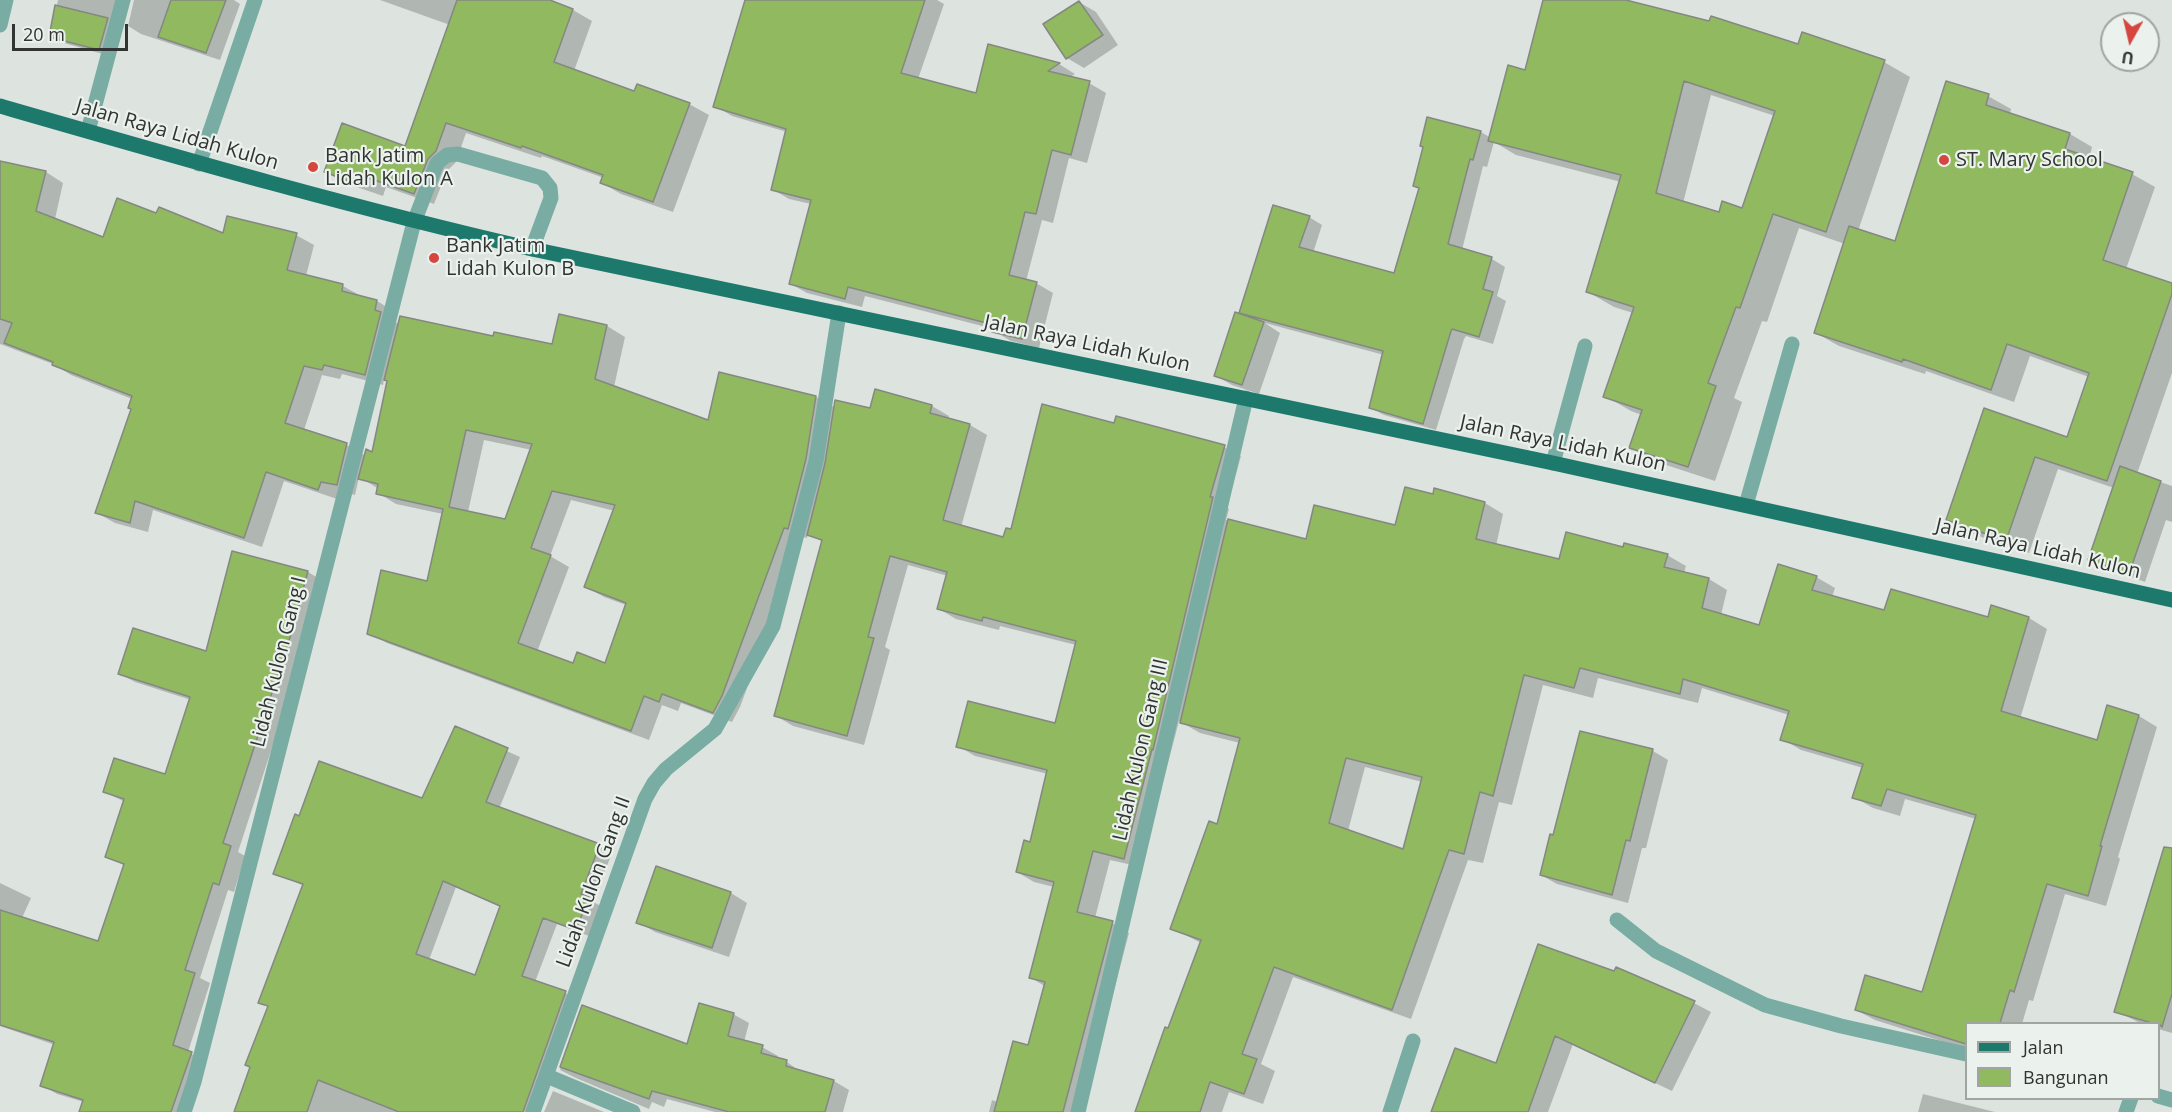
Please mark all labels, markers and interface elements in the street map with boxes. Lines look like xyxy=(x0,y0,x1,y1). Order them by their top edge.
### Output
scale bar xyxy=(15,12,130,50)
north arrow xyxy=(2100,12,2160,72)
text: 20 m xyxy=(23,22,65,46)
text: U xyxy=(2120,46,2135,70)
street label: Jalan Raya Lidah Kulon xyxy=(73,95,281,175)
place label: Bank Jatim Lidah Kulon A xyxy=(325,144,453,191)
place label: ST. Mary School xyxy=(1956,148,2103,172)
marker: ST. Mary School xyxy=(1937,153,1951,167)
marker: Bank Jatim Lidah Kulon A xyxy=(306,160,320,174)
place label: Bank Jatim Lidah Kulon B xyxy=(446,234,574,281)
marker: Bank Jatim Lidah Kulon B xyxy=(427,251,441,265)
street label: Jalan Raya Lidah Kulon xyxy=(982,310,1192,378)
street label: Jalan Raya Lidah Kulon xyxy=(1458,410,1668,478)
street label: Jalan Raya Lidah Kulon xyxy=(1933,514,2143,584)
street label: Lidah Kulon Gang I xyxy=(246,574,312,750)
street label: Lidah Kulon Gang III xyxy=(1108,657,1174,843)
street label: Lidah Kulon Gang II xyxy=(552,793,636,971)
legend xyxy=(1965,1022,2160,1100)
text: Jalan xyxy=(2023,1035,2063,1059)
text: Bangunan xyxy=(2023,1065,2109,1089)

